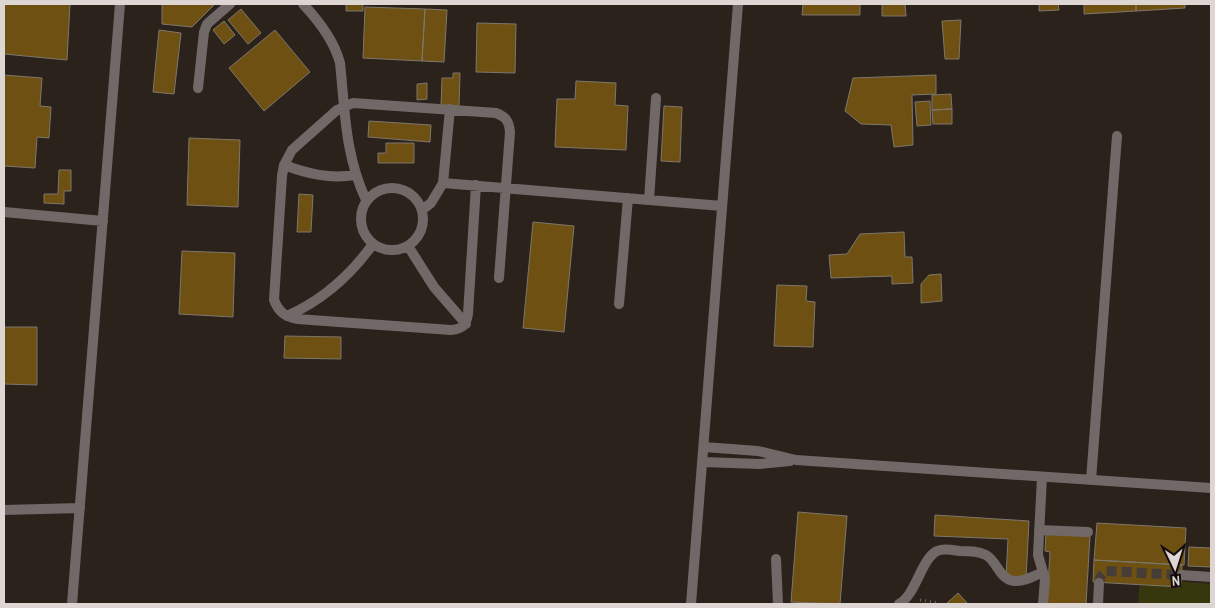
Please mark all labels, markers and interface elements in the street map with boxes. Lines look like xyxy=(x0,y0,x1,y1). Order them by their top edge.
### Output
north arrow xyxy=(1150,543,1200,593)
text: N xyxy=(1171,572,1181,590)

